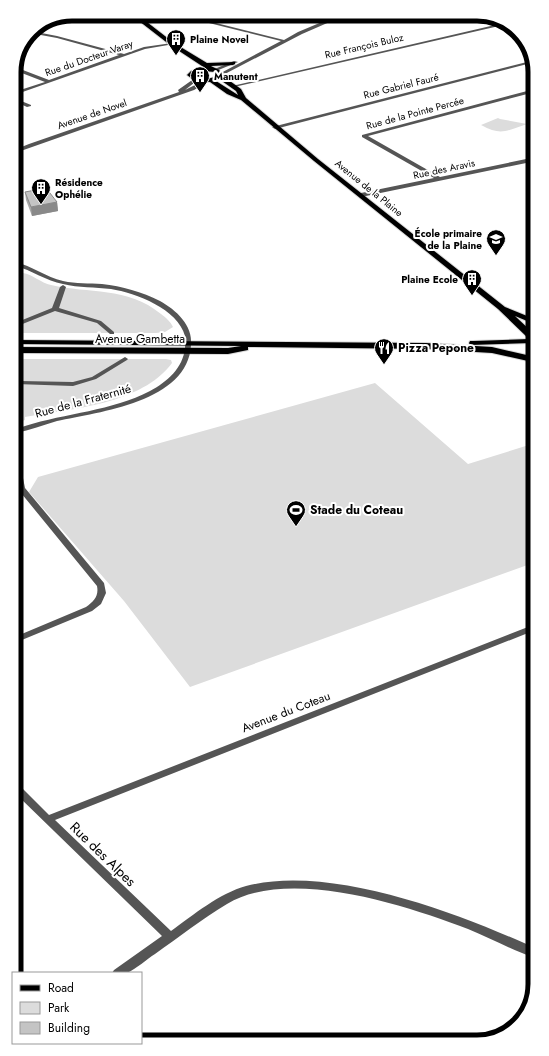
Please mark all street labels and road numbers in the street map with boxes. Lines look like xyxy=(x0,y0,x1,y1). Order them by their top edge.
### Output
street label: Rue François Buloz xyxy=(323,30,405,62)
street label: Rue du Docteur Varay xyxy=(43,36,136,80)
street label: Rue Gabriel Fauré xyxy=(362,69,440,103)
street label: Rue de la Pointe Percée xyxy=(364,93,466,133)
street label: Avenue de Novel xyxy=(55,95,129,133)
street label: Rue des Aravis xyxy=(412,155,476,183)
street label: Avenue de la Plaine xyxy=(332,156,406,220)
street label: Avenue Gambetta xyxy=(95,330,185,348)
street label: Rue de la Fraternité xyxy=(33,380,133,422)
street label: Avenue du Coteau xyxy=(239,687,333,737)
street label: Rue des Alpes xyxy=(66,817,141,891)

